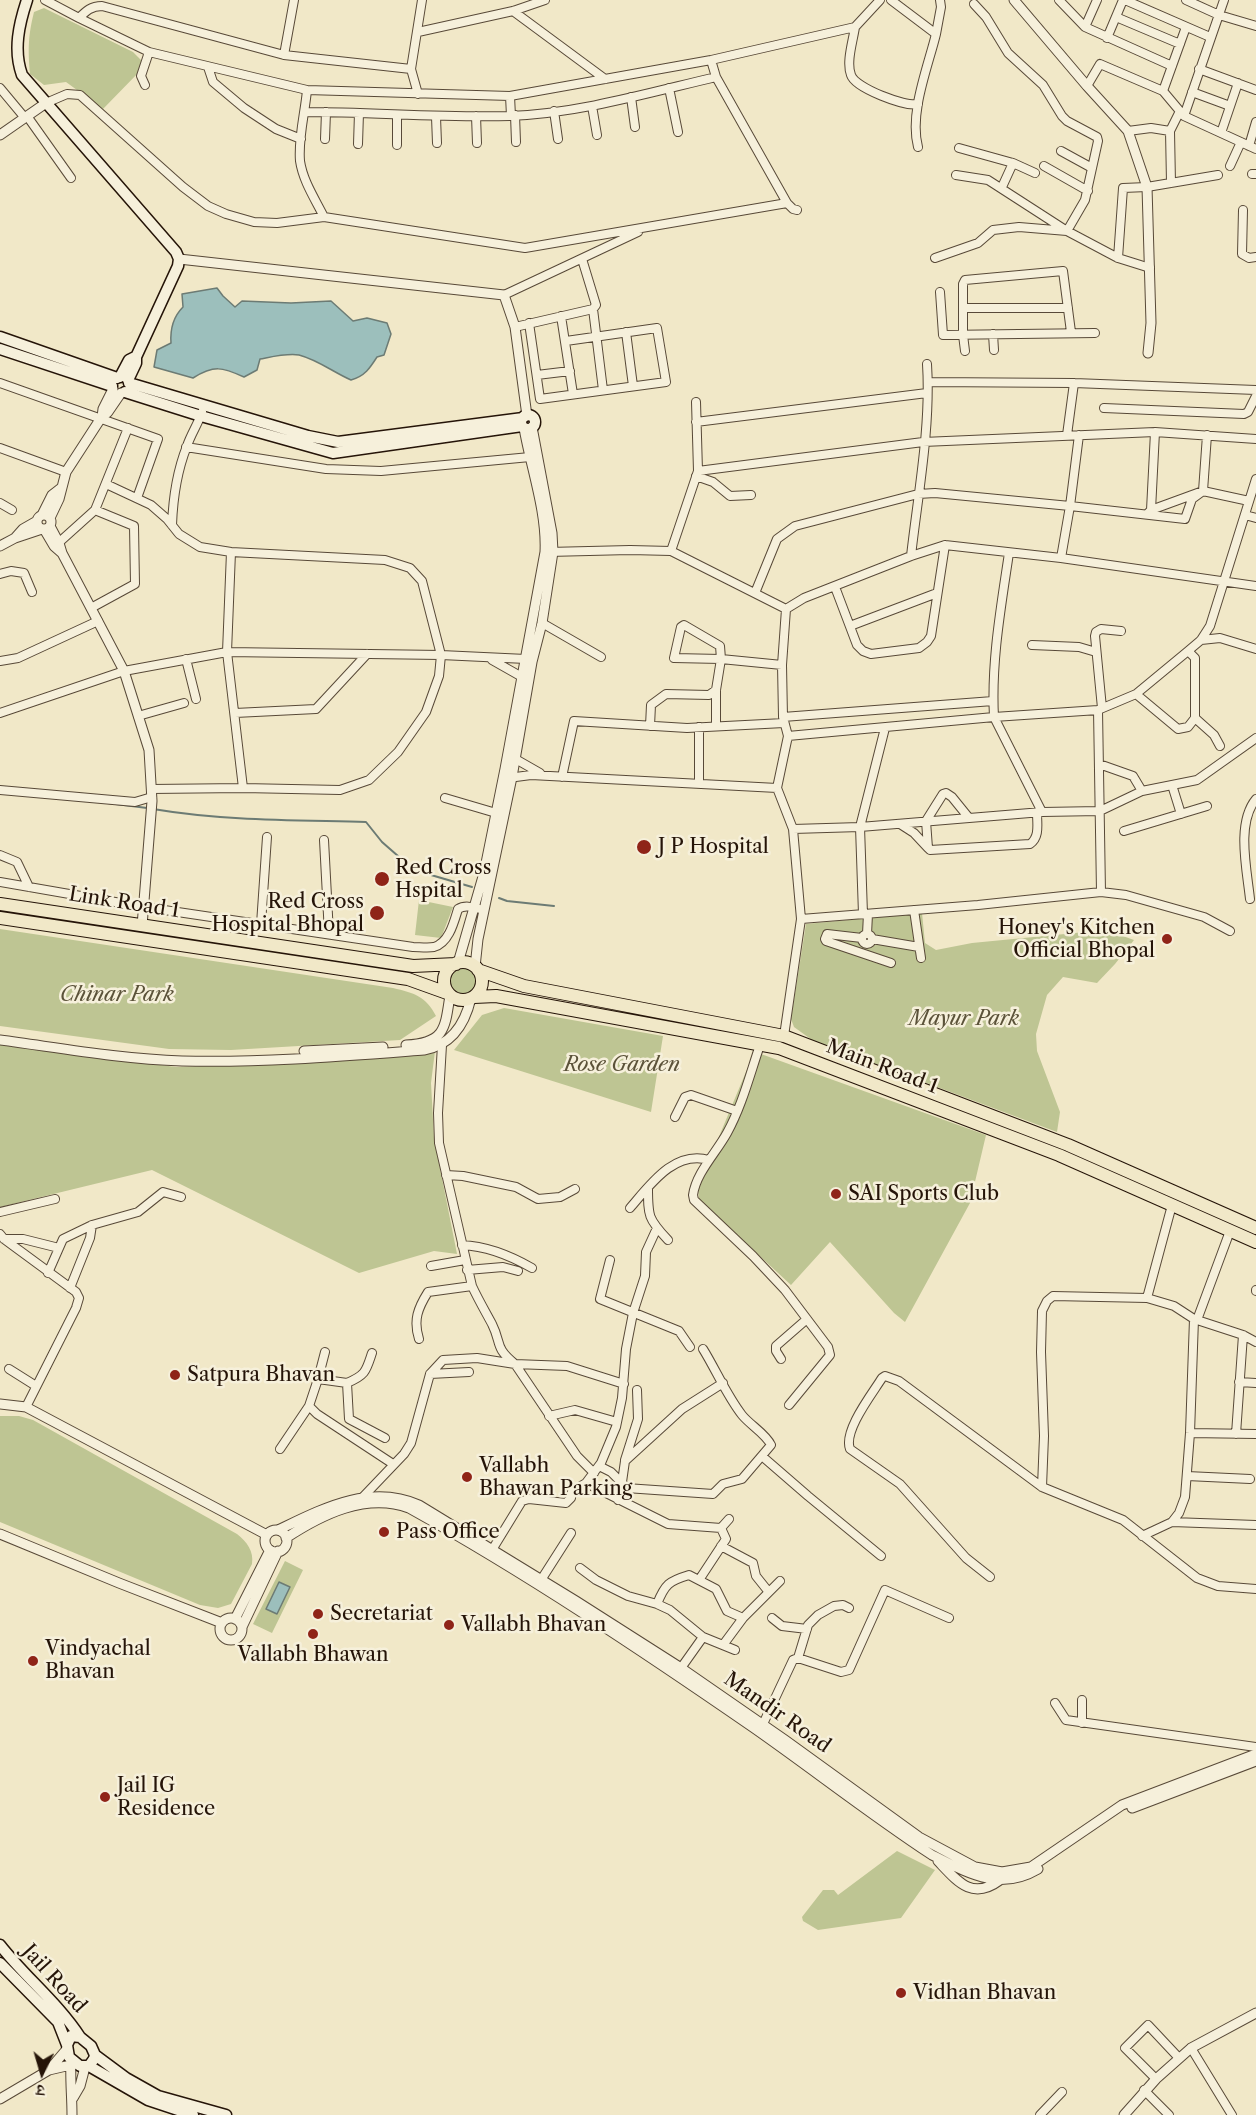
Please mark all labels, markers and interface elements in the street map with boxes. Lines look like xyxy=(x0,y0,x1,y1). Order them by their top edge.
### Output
place label: J P Hospital xyxy=(658,835,769,859)
marker: J P Hospital xyxy=(635,838,653,856)
place label: Red Cross Hspital xyxy=(395,856,492,903)
marker: Red Cross Hspital xyxy=(373,870,391,888)
street label: Link Road 1 xyxy=(67,882,181,924)
place label: Red Cross Hospital Bhopal xyxy=(212,890,364,937)
marker: Red Cross Hospital Bhopal xyxy=(368,904,386,922)
place label: Honey's Kitchen Official Bhopal xyxy=(998,916,1155,963)
marker: Honey's Kitchen Official Bhopal xyxy=(1160,932,1174,946)
park label: Chinar Park xyxy=(60,983,174,1007)
park label: Mayur Park xyxy=(909,1007,1019,1031)
street label: Main Road 1 xyxy=(823,1035,941,1099)
park label: Rose Garden xyxy=(564,1053,680,1077)
place label: SAI Sports Club xyxy=(848,1182,999,1206)
marker: SAI Sports Club xyxy=(829,1187,843,1201)
place label: Satpura Bhavan xyxy=(187,1363,335,1387)
marker: Satpura Bhavan xyxy=(168,1368,182,1382)
place label: Vallabh Bhawan Parking xyxy=(479,1454,632,1501)
marker: Vallabh Bhawan Parking xyxy=(460,1470,474,1484)
place label: Pass Office xyxy=(396,1520,500,1544)
marker: Pass Office xyxy=(377,1525,391,1539)
place label: Secretariat xyxy=(330,1602,433,1626)
marker: Secretariat xyxy=(311,1607,325,1621)
place label: Vallabh Bhavan xyxy=(461,1613,606,1637)
marker: Vallabh Bhavan xyxy=(442,1618,456,1632)
marker: Vallabh Bhawan xyxy=(306,1627,320,1641)
place label: Vindyachal Bhavan xyxy=(45,1637,151,1684)
place label: Vallabh Bhawan xyxy=(238,1643,388,1667)
marker: Vindyachal Bhavan xyxy=(26,1654,40,1668)
street label: Mandir Road xyxy=(719,1667,835,1759)
place label: Jail IG Residence xyxy=(117,1774,215,1821)
marker: Jail IG Residence xyxy=(98,1790,112,1804)
street label: Jail Road xyxy=(17,1940,91,2018)
place label: Vidhan Bhavan xyxy=(913,1981,1056,2005)
marker: Vidhan Bhavan xyxy=(894,1986,908,2000)
north arrow xyxy=(12,2043,72,2103)
text: उ xyxy=(35,2081,45,2101)

